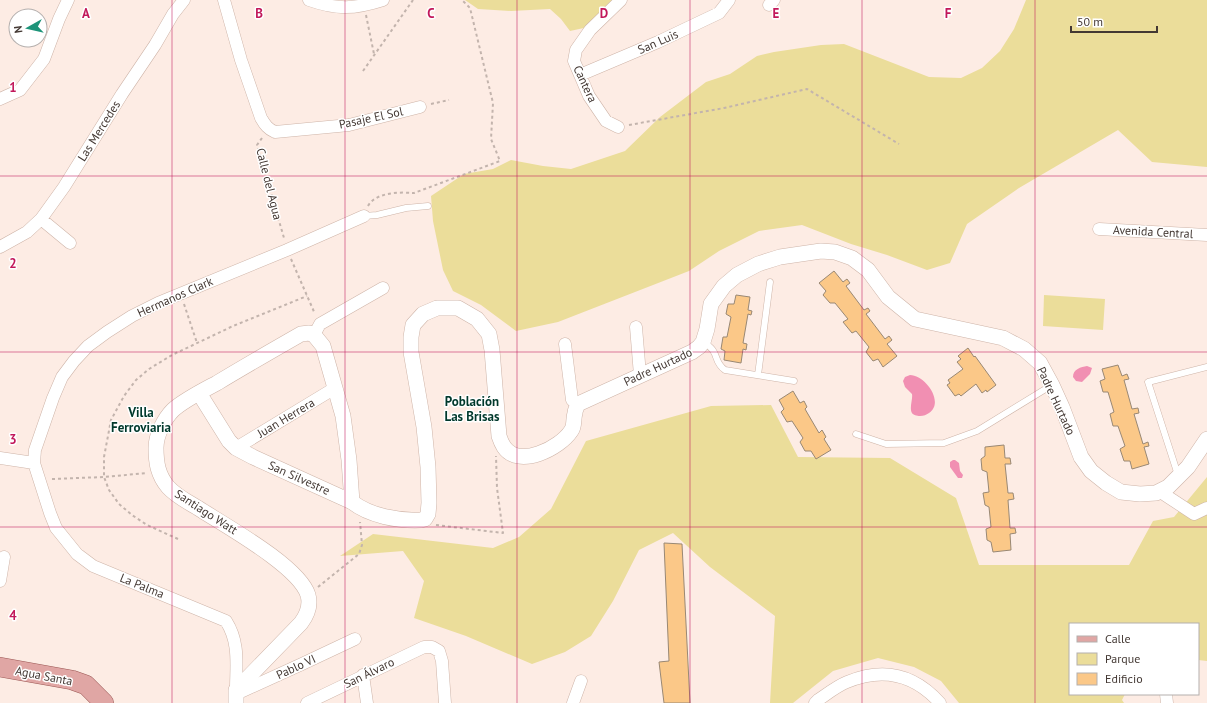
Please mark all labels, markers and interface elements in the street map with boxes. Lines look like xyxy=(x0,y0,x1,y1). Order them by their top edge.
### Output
text: A xyxy=(82,5,90,22)
text: B xyxy=(255,5,263,22)
text: C xyxy=(427,5,435,22)
text: D xyxy=(600,5,608,22)
text: E xyxy=(773,5,780,22)
text: F xyxy=(945,5,952,22)
north arrow xyxy=(8,8,48,48)
scale bar xyxy=(1071,8,1157,34)
text: 50 m xyxy=(1077,14,1103,29)
text: N xyxy=(11,25,26,34)
street label: San Luis xyxy=(635,26,680,57)
street label: Cantera xyxy=(570,63,601,105)
text: 1 xyxy=(9,79,17,96)
street label: Las Mercedes xyxy=(74,98,123,164)
street label: Pasaje El Sol xyxy=(337,103,405,132)
street label: Calle del Agua xyxy=(253,146,286,221)
street label: Avenida Central xyxy=(1112,222,1194,241)
text: 2 xyxy=(9,255,17,272)
street label: Hermanos Clark xyxy=(135,273,215,320)
street label: Padre Hurtado xyxy=(621,344,694,389)
street label: Padre Hurtado xyxy=(1034,364,1079,437)
district label: Población Las Brisas xyxy=(444,393,500,425)
street label: Juan Herrera xyxy=(254,395,317,441)
district label: Villa Ferroviaria xyxy=(111,404,171,436)
text: 3 xyxy=(9,431,17,448)
street label: San Silvestre xyxy=(266,457,333,498)
street label: Santiago Watt xyxy=(172,486,240,537)
street label: La Palma xyxy=(118,570,167,601)
text: 4 xyxy=(9,607,17,624)
legend xyxy=(1069,623,1199,695)
text: Calle xyxy=(1105,631,1131,646)
street label: Pablo VI xyxy=(274,651,318,682)
text: Parque xyxy=(1105,651,1140,666)
street label: San Álvaro xyxy=(341,654,397,691)
street label: Agua Santa xyxy=(14,663,74,688)
text: Edificio xyxy=(1105,671,1143,686)

